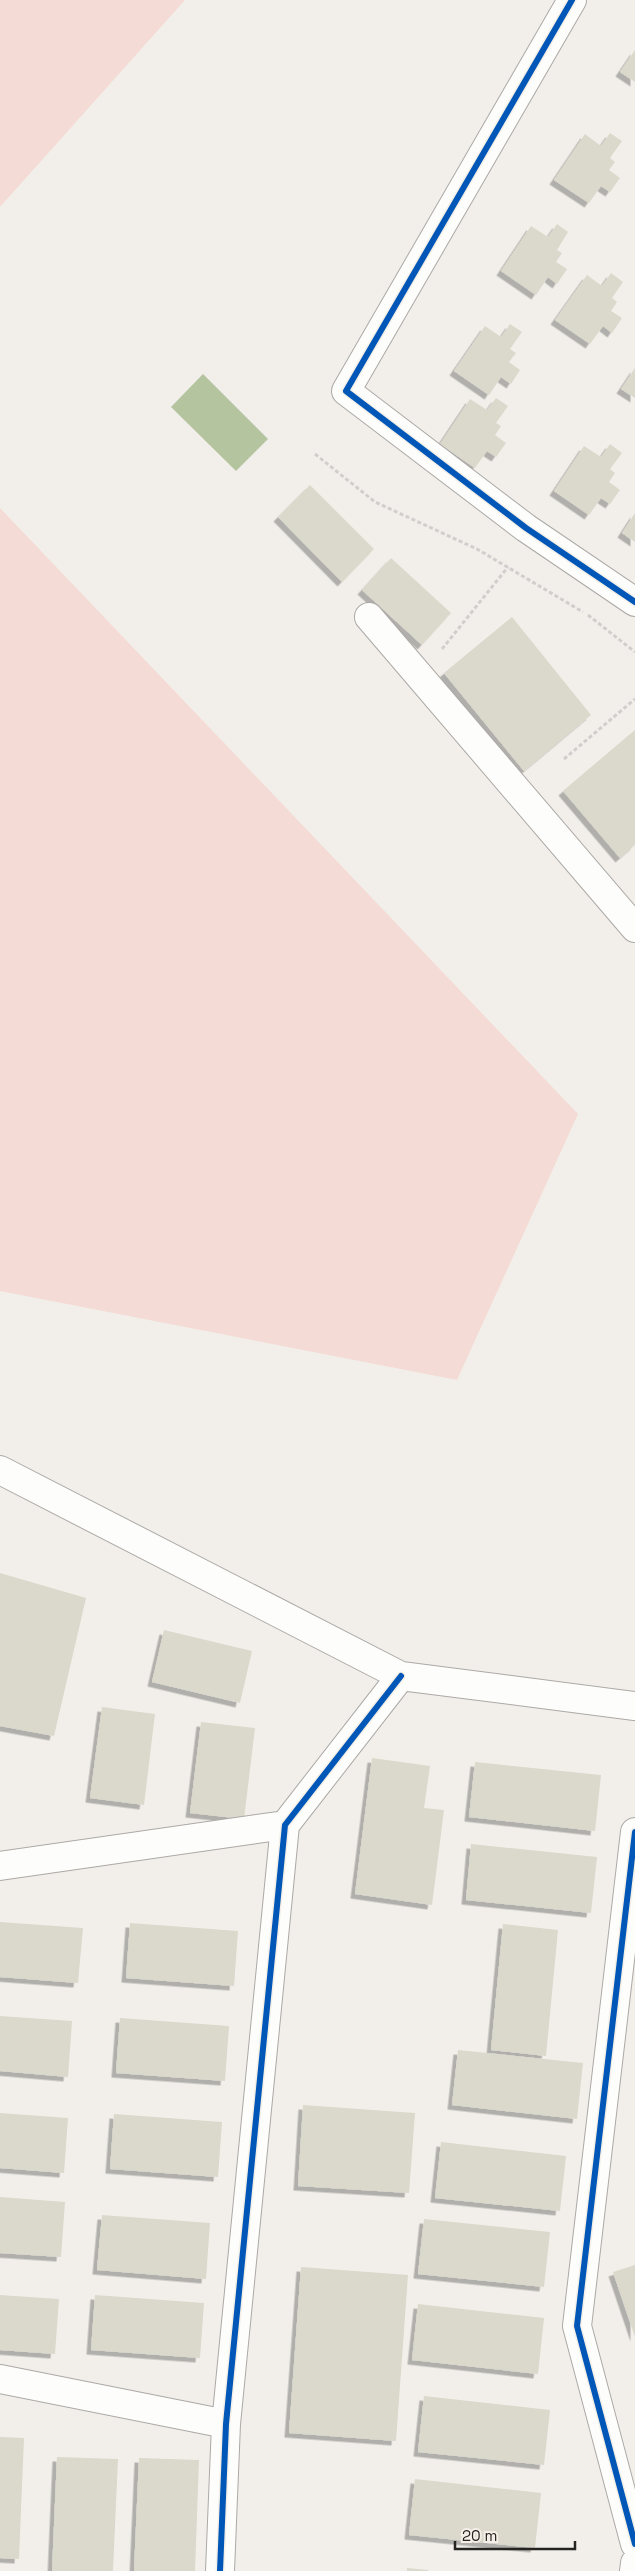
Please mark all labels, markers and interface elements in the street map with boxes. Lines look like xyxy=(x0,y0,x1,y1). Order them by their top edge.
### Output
scale bar xyxy=(455,2518,575,2550)
text: 20 m xyxy=(462,2526,497,2545)

